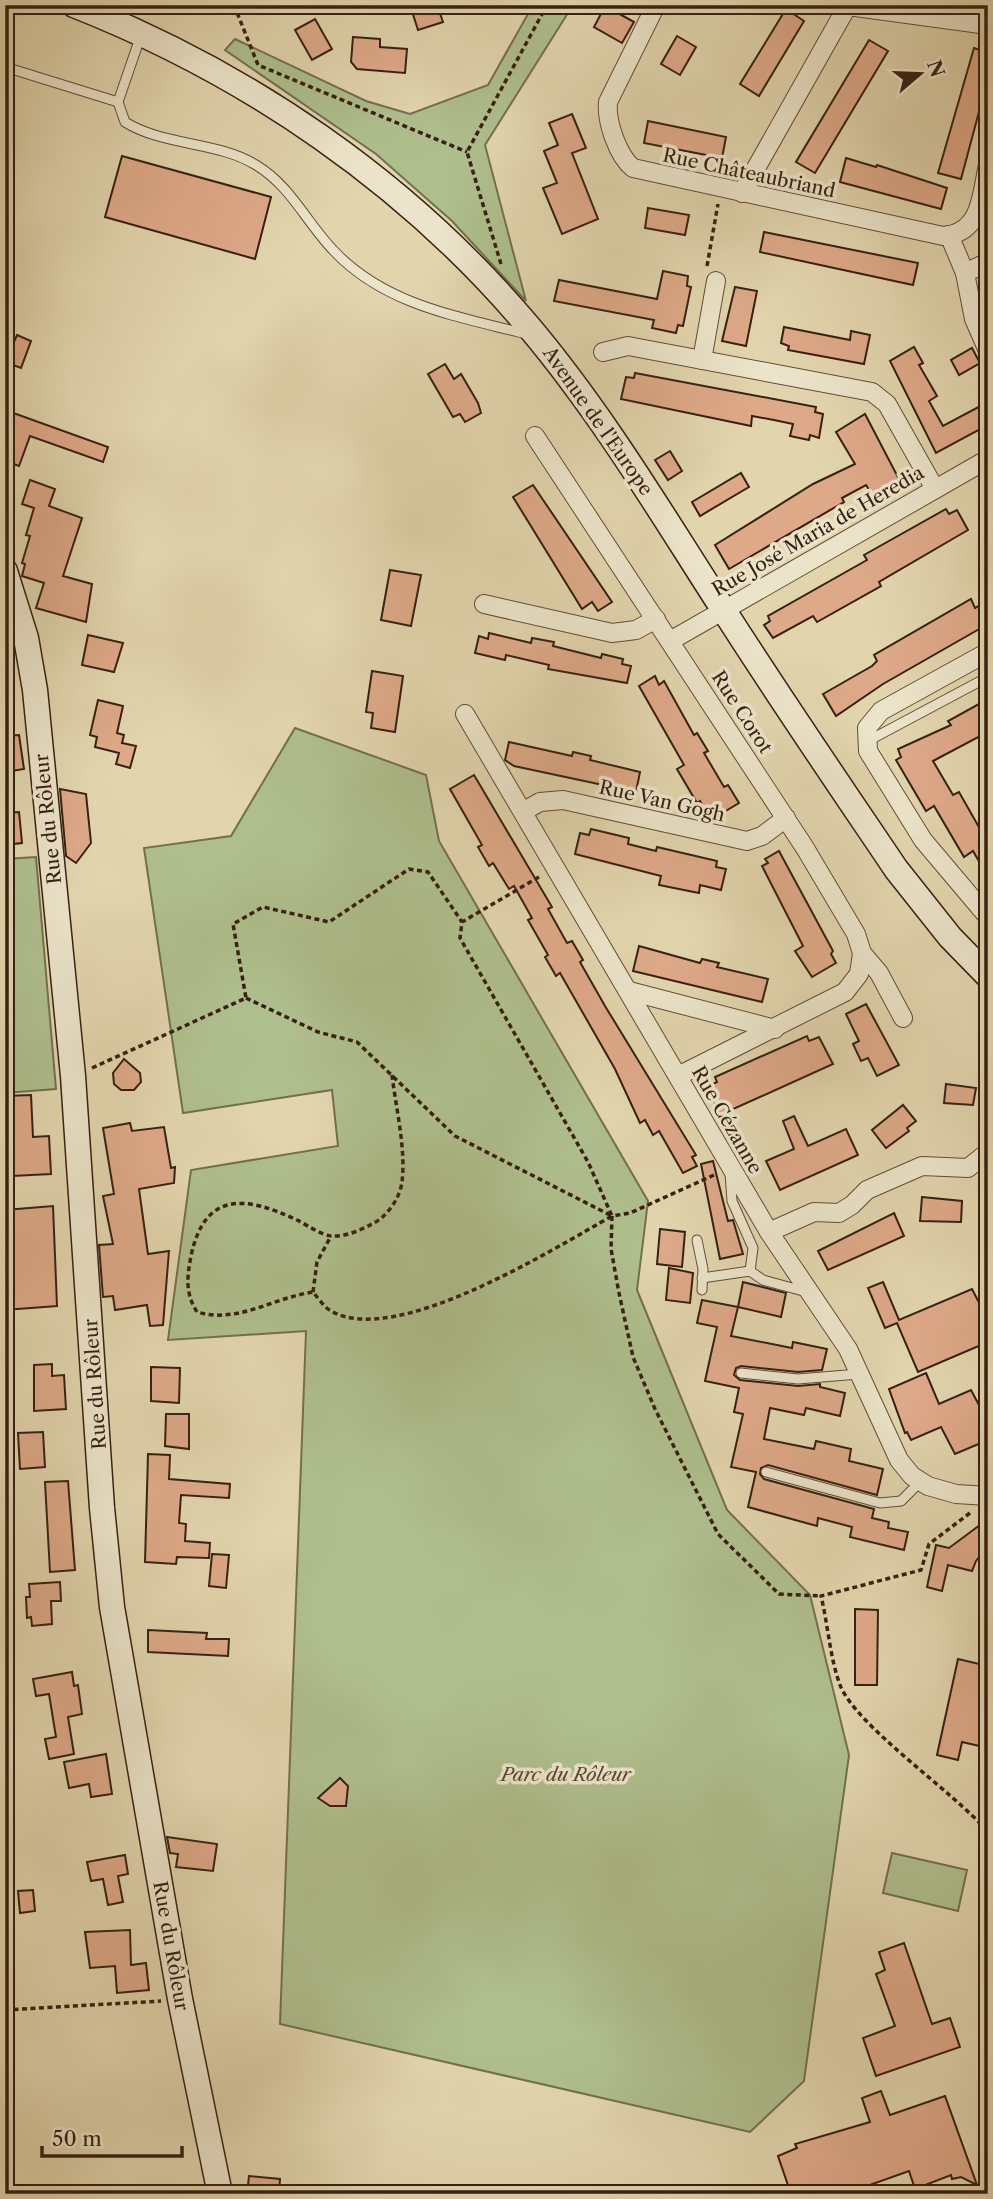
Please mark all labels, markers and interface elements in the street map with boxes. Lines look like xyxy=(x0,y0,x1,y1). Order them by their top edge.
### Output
north arrow xyxy=(884,38,954,108)
text: N xyxy=(922,57,949,80)
street label: Rue Châteaubriand xyxy=(661,143,838,203)
street label: Avenue de l'Europe xyxy=(537,341,658,500)
street label: Rue José Maria de Heredia xyxy=(708,461,928,601)
street label: Rue Corot xyxy=(707,666,777,758)
street label: Rue du Rôleur xyxy=(30,753,66,885)
street label: Rue Van Gogh xyxy=(597,775,727,827)
street label: Rue Cézanne xyxy=(687,1062,767,1178)
street label: Rue du Rôleur xyxy=(79,1318,111,1450)
park label: Parc du Rôleur xyxy=(499,1763,632,1786)
street label: Rue du Rôleur xyxy=(148,1879,194,2013)
scale bar xyxy=(42,2115,182,2159)
text: 50 m xyxy=(52,2126,102,2151)

